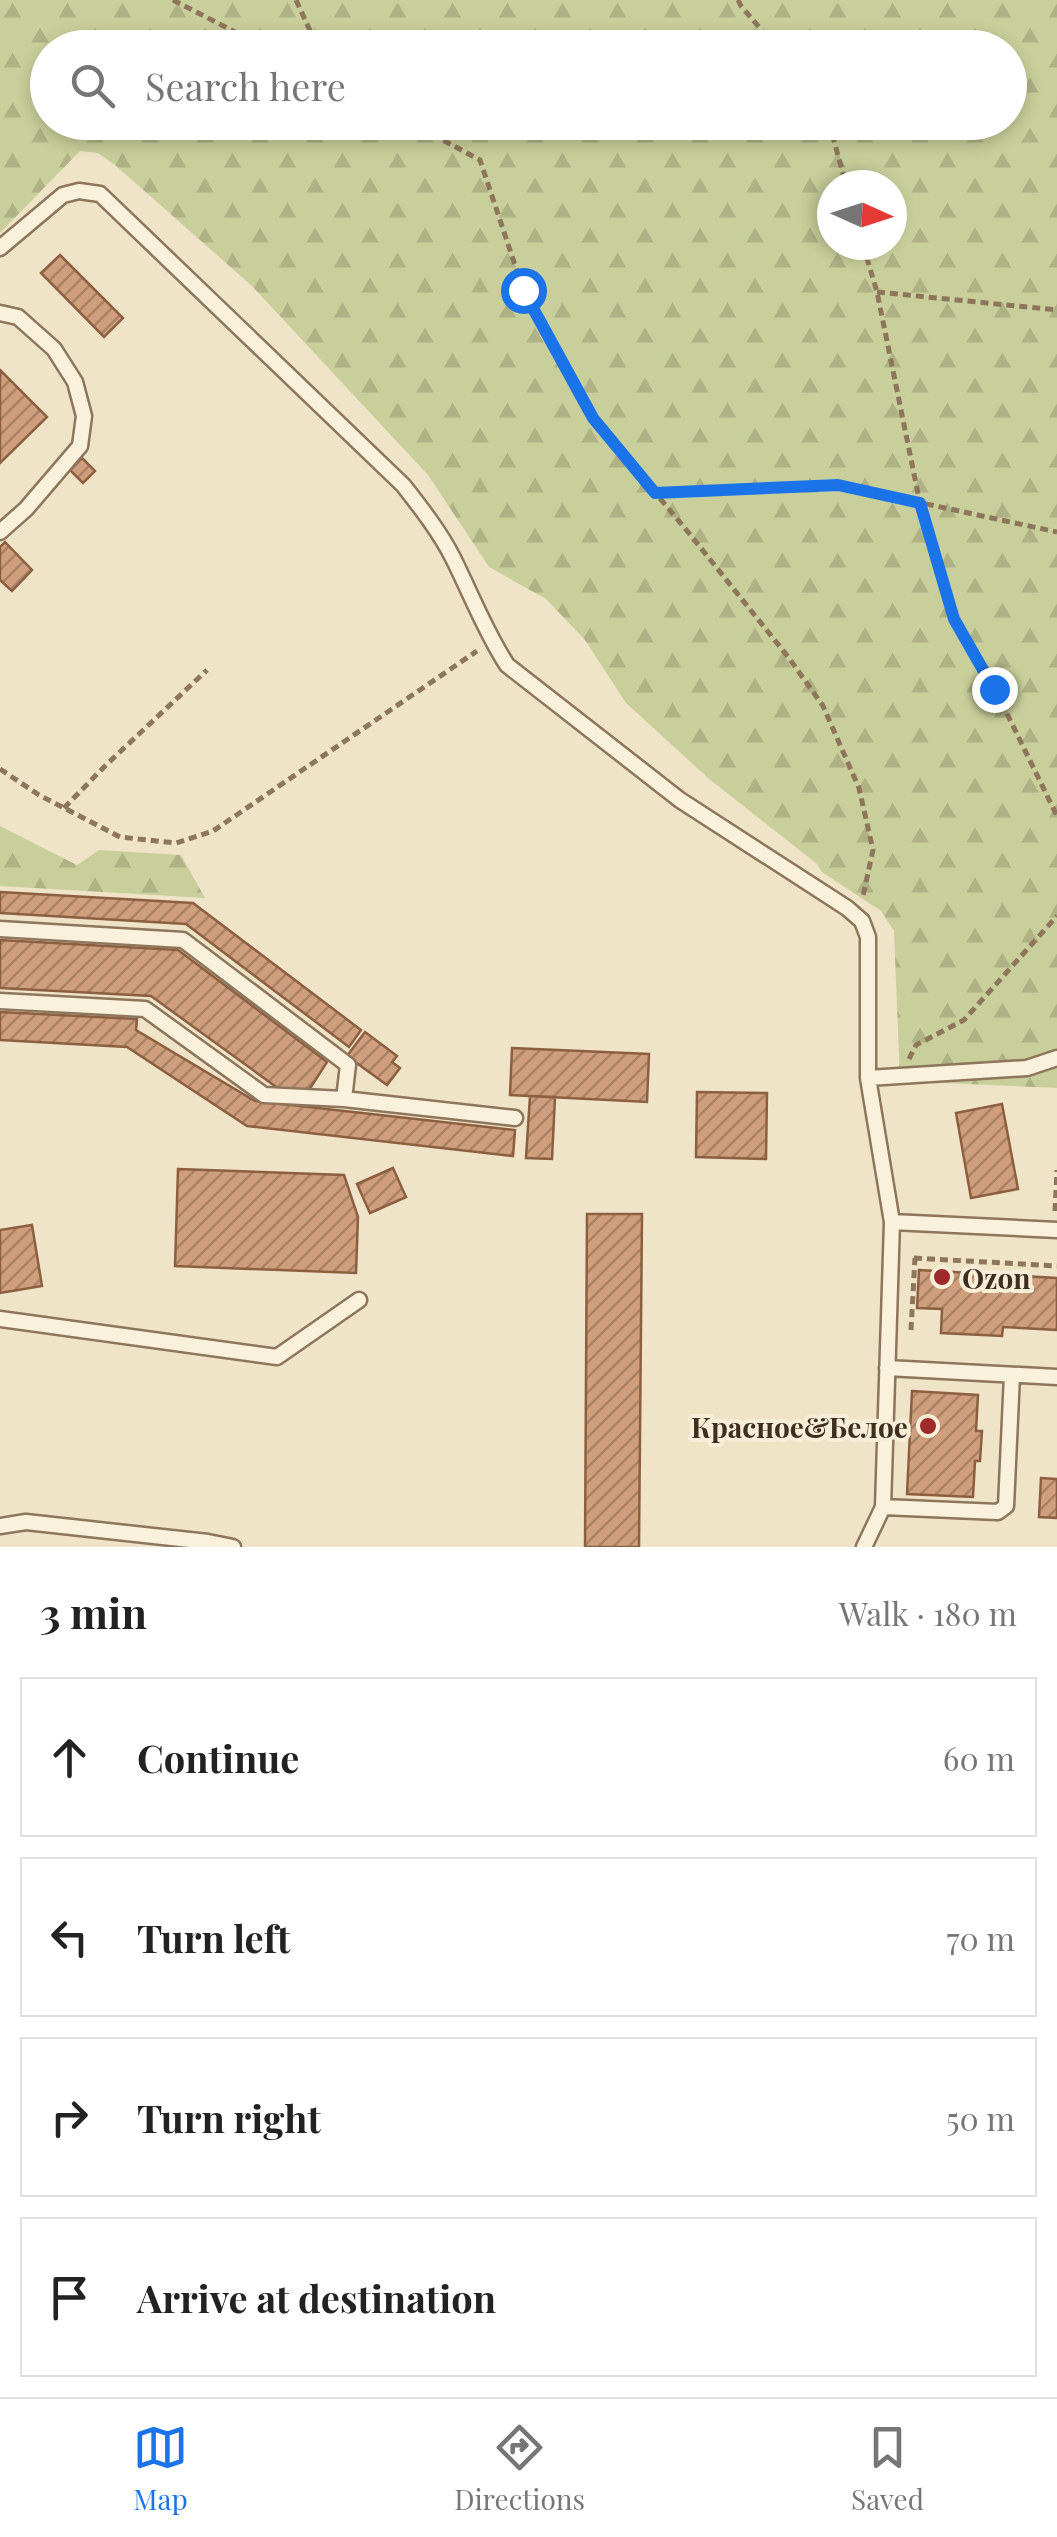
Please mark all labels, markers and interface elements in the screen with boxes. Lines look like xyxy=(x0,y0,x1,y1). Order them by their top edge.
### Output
search box xyxy=(30,30,1027,140)
icon: search xyxy=(65,58,120,113)
text: Search here xyxy=(145,60,346,111)
north arrow xyxy=(817,170,907,260)
route start xyxy=(501,268,547,314)
route end xyxy=(972,667,1018,713)
place label: Ozon xyxy=(962,1259,1031,1296)
marker: Ozon xyxy=(931,1266,953,1288)
place label: Красное&Белое xyxy=(691,1408,908,1445)
marker: Красное&Белое xyxy=(917,1415,939,1437)
text: 3 min xyxy=(40,1584,147,1640)
text: Walk · 180 m xyxy=(839,1591,1017,1634)
icon: ahead xyxy=(42,1730,97,1785)
text: Continue xyxy=(137,1732,299,1783)
text: 60 m xyxy=(943,1736,1015,1779)
icon: left xyxy=(42,1910,97,1965)
text: Turn left xyxy=(137,1912,290,1963)
text: 70 m xyxy=(946,1916,1015,1959)
icon: right xyxy=(42,2090,97,2145)
text: Turn right xyxy=(137,2092,321,2143)
text: 50 m xyxy=(946,2096,1015,2139)
icon: arrive xyxy=(42,2270,97,2325)
text: Arrive at destination xyxy=(137,2272,496,2323)
tab: Map xyxy=(133,2420,188,2517)
tab: Directions xyxy=(454,2420,585,2517)
tab: Saved xyxy=(851,2420,924,2517)

